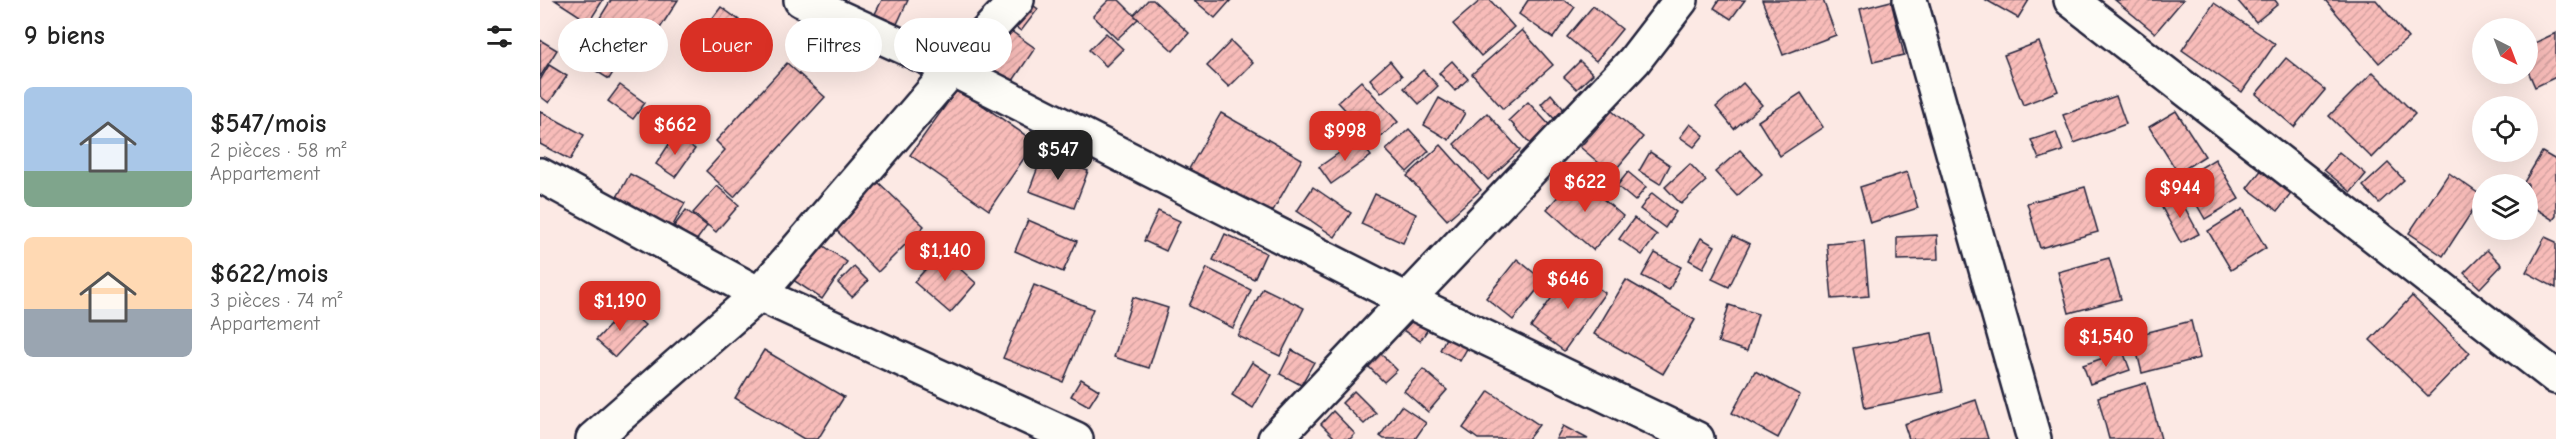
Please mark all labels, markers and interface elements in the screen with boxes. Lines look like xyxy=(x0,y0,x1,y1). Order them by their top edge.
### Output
chip: Acheter xyxy=(558,18,668,72)
chip: Louer xyxy=(680,18,773,72)
chip: Filtres xyxy=(785,18,882,72)
chip: Nouveau xyxy=(894,18,1012,72)
north arrow xyxy=(2472,18,2538,84)
map controls xyxy=(2472,18,2538,240)
icon: filters xyxy=(483,20,516,53)
text: 9 biens xyxy=(24,21,105,51)
button: locate xyxy=(2472,96,2538,162)
pin: $662 xyxy=(639,105,711,156)
text: $547/mois xyxy=(210,109,326,139)
icon: home xyxy=(72,111,144,183)
pin: $998 xyxy=(1309,111,1381,162)
text: $662 xyxy=(654,113,696,136)
text: $998 xyxy=(1323,119,1367,142)
pin: $547 xyxy=(1022,130,1094,181)
text: $547 xyxy=(1037,138,1079,161)
text: 2 pièces · 58 m² xyxy=(210,139,347,162)
text: Appartement xyxy=(210,162,320,185)
pin: $622 xyxy=(1549,162,1621,213)
pin: $944 xyxy=(2144,168,2216,219)
text: $622 xyxy=(1564,170,1606,193)
button: layers xyxy=(2472,174,2538,240)
text: $944 xyxy=(2159,176,2201,199)
pin: $1,140 xyxy=(896,231,994,282)
text: $1,140 xyxy=(919,239,971,262)
text: $622/mois xyxy=(210,259,328,289)
pin: $646 xyxy=(1532,259,1604,310)
icon: home xyxy=(72,261,144,333)
text: $646 xyxy=(1547,267,1589,290)
pin: $1,190 xyxy=(571,281,669,332)
text: 3 pièces · 74 m² xyxy=(210,289,343,312)
text: $1,190 xyxy=(593,289,647,312)
text: Appartement xyxy=(210,312,320,335)
pin: $1,540 xyxy=(2057,317,2155,368)
text: $1,540 xyxy=(2078,325,2134,348)

